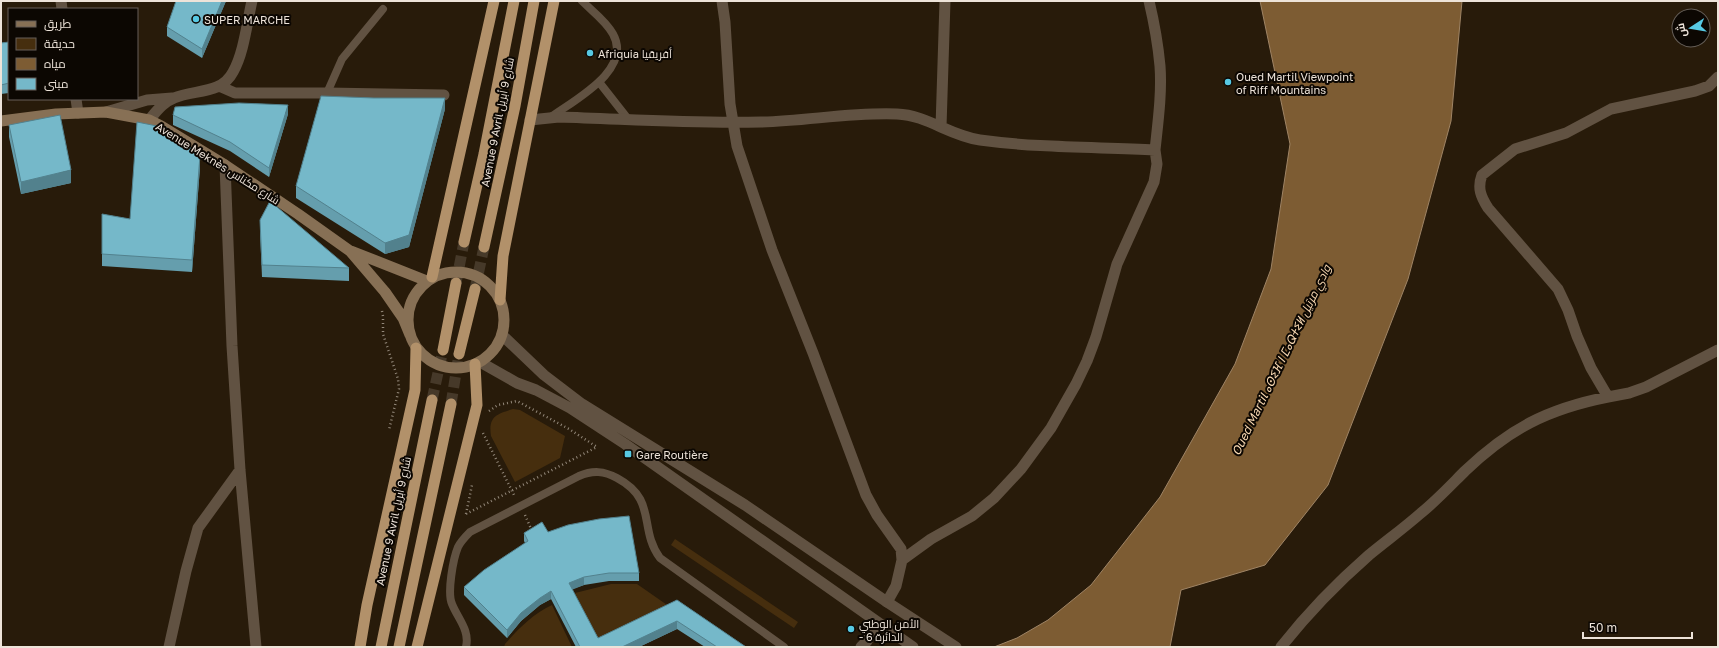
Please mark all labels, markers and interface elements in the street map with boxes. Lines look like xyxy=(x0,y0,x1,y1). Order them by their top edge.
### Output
legend xyxy=(8,8,138,100)
north arrow xyxy=(1671,8,1711,48)
place label: SUPER MARCHE xyxy=(204,13,290,26)
marker: SUPER MARCHE xyxy=(191,14,201,24)
text: طريق xyxy=(44,16,72,31)
text: ش xyxy=(1673,22,1690,38)
text: حديقة xyxy=(44,36,75,51)
place label: Afriquia أفريقيا xyxy=(598,47,672,61)
marker: Afriquia أفريقيا xyxy=(585,48,595,58)
text: مياه xyxy=(44,56,66,71)
street label: Avenue 9 Avril شارع 9 أبريل xyxy=(478,56,518,188)
place label: Oued Martil Viewpoint of Riff Mountains xyxy=(1236,70,1353,96)
text: مبنى xyxy=(44,76,69,91)
marker: Oued Martil Viewpoint of Riff Mountains xyxy=(1223,77,1233,87)
street label: Avenue Meknès شارع مكناس xyxy=(153,119,282,208)
water label: Oued Martil ⴰⵙⵉⴼ ⵏ ⵎⴰⵕⵜⵉⵍ وادي مرتيل xyxy=(1228,261,1337,459)
place label: Gare Routière xyxy=(636,448,708,461)
marker: Gare Routière xyxy=(623,449,633,459)
street label: Avenue 9 Avril شارع 9 أبريل xyxy=(373,455,415,587)
scale bar xyxy=(1583,614,1692,640)
place label: الأمن الوطني - الدائرة 6 xyxy=(859,617,919,644)
text: 50 m xyxy=(1589,620,1617,635)
marker: الأمن الوطني - الدائرة 6 xyxy=(846,624,856,634)

